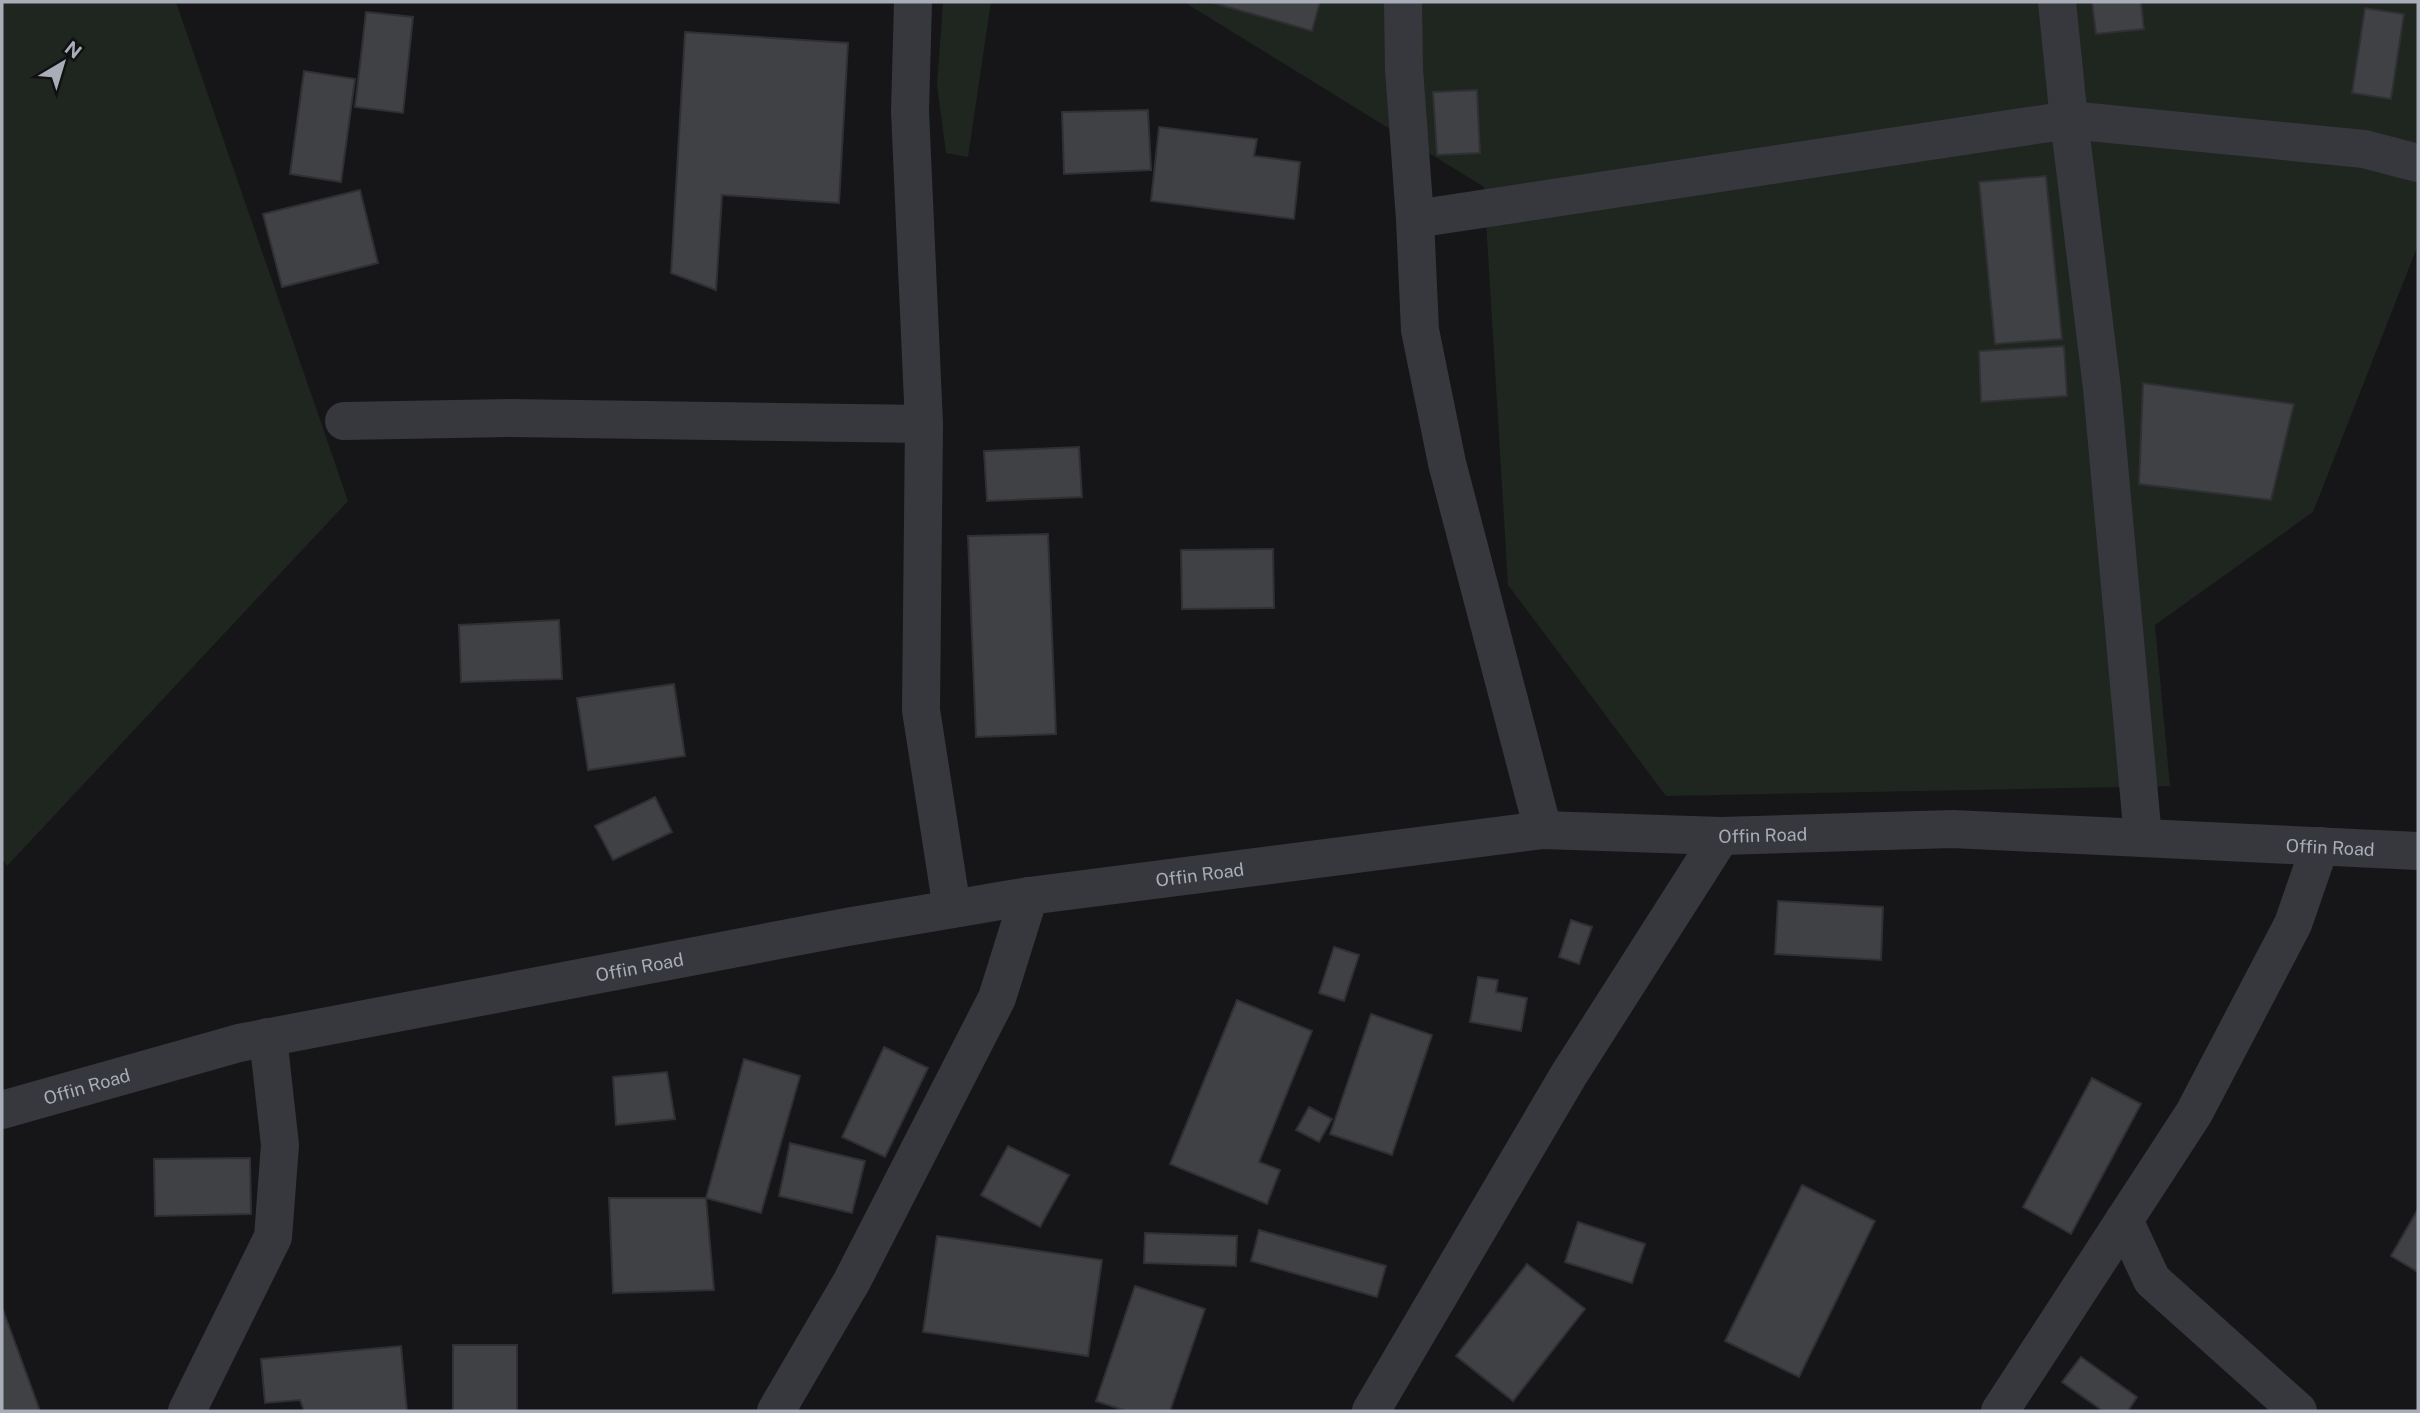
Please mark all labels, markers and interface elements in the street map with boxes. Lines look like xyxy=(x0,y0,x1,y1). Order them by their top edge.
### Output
north arrow xyxy=(28,28,98,98)
text: N xyxy=(61,36,86,63)
street label: Offin Road xyxy=(1718,823,1808,847)
street label: Offin Road xyxy=(2285,834,2375,859)
street label: Offin Road xyxy=(1154,858,1245,890)
street label: Offin Road xyxy=(594,948,685,985)
street label: Offin Road xyxy=(41,1064,132,1108)

